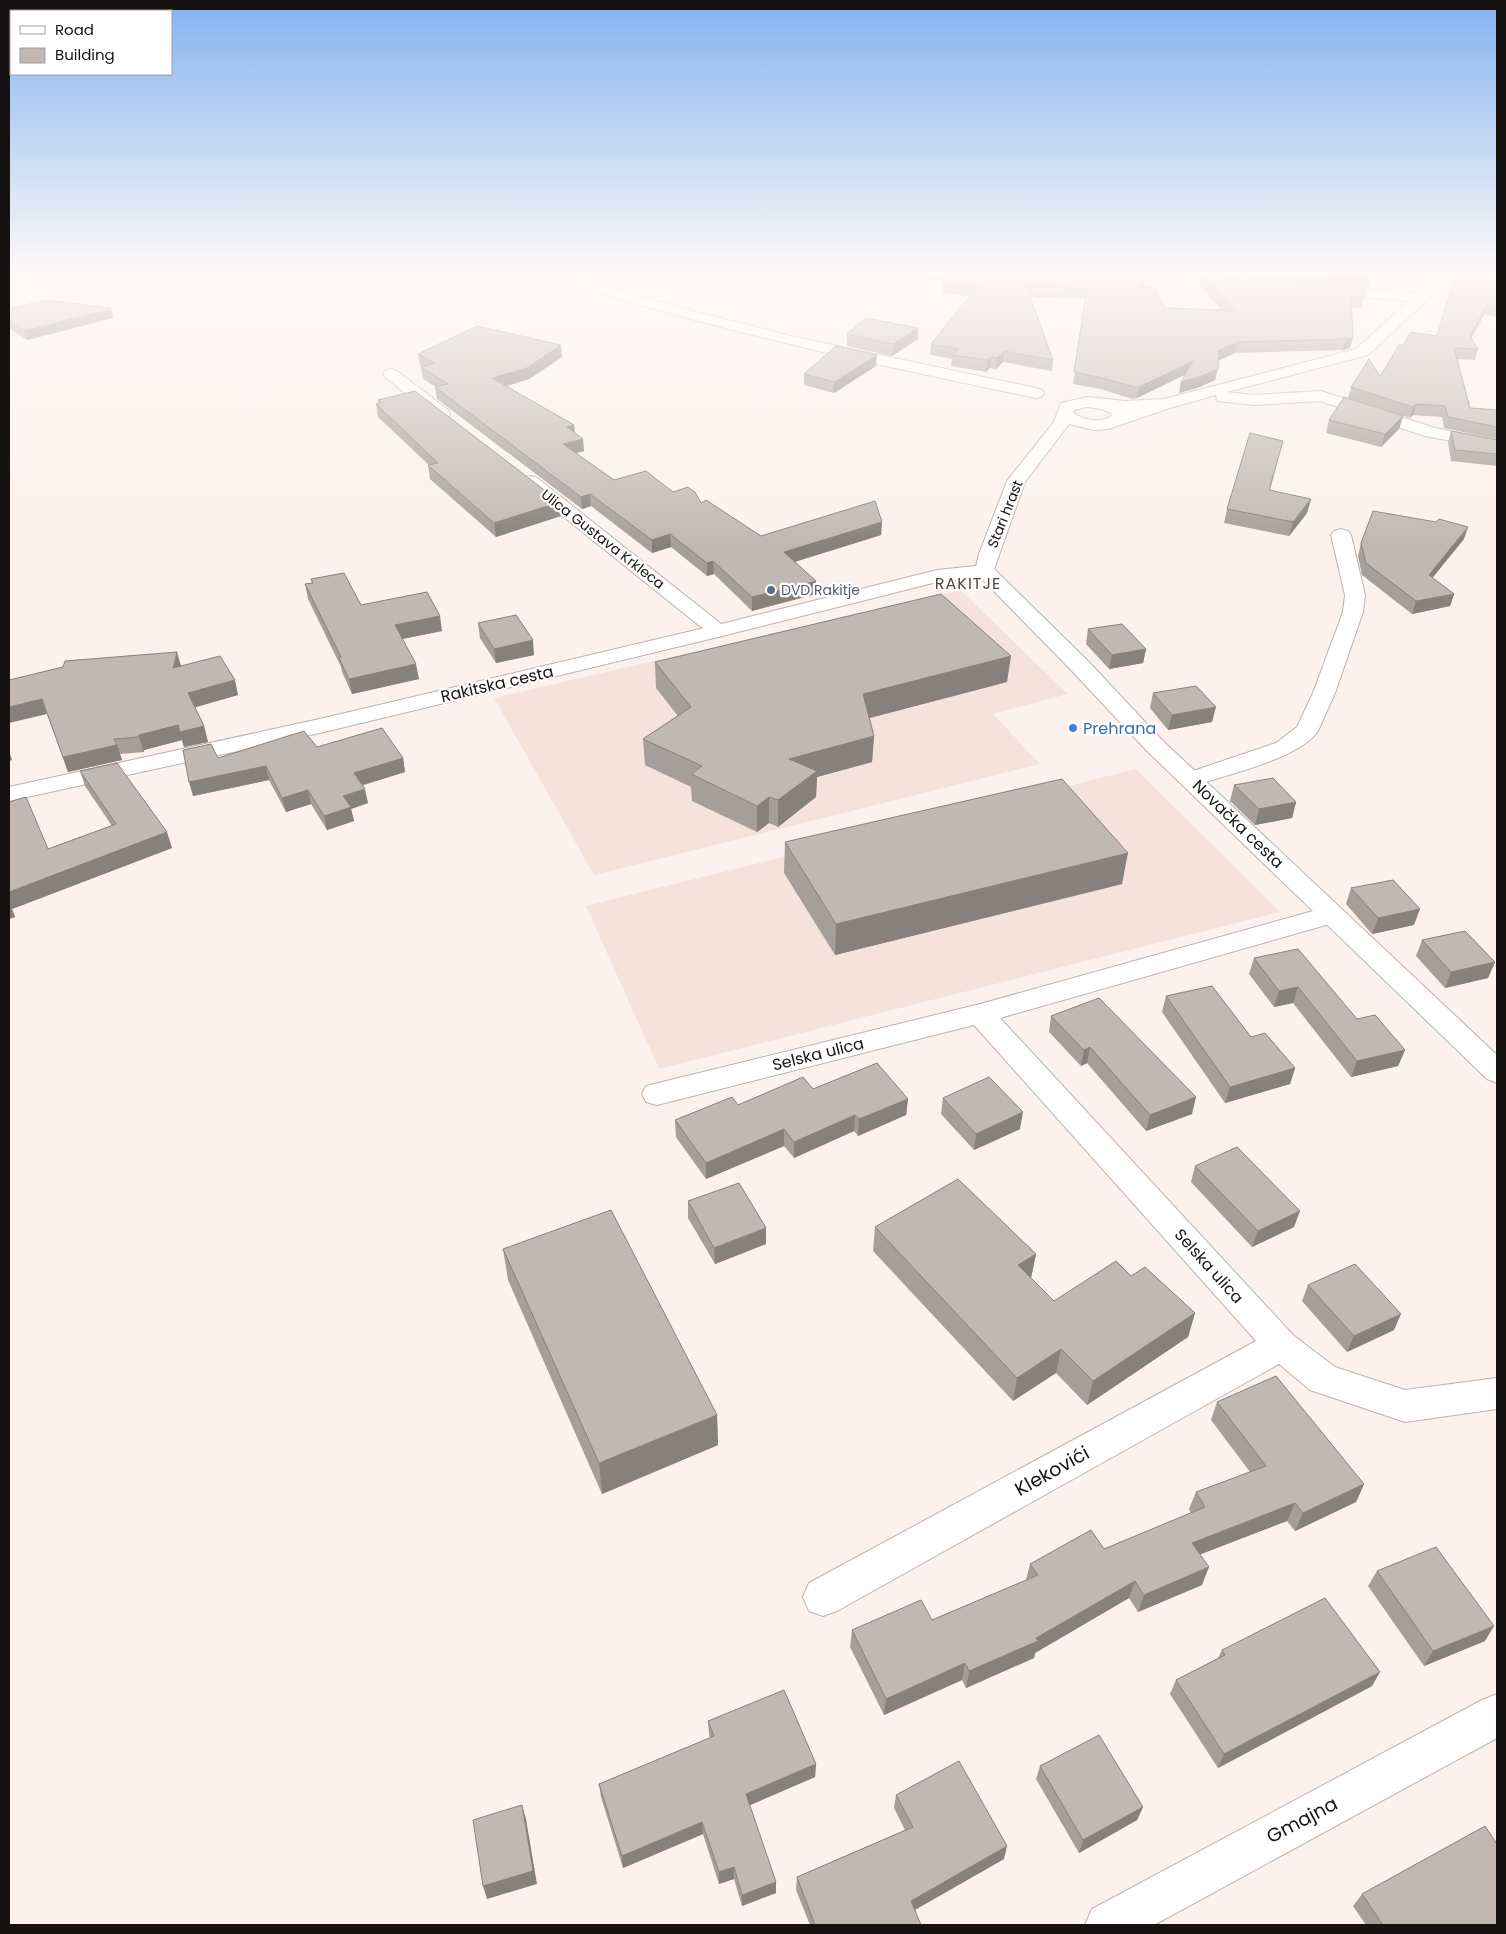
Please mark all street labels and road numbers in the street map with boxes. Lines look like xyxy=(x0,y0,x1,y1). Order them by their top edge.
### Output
street label: Stari hrast xyxy=(982,477,1028,551)
street label: Ulica Gustava Krkleca xyxy=(537,484,669,594)
street label: Rakitska cesta xyxy=(438,660,556,708)
street label: Novačka cesta xyxy=(1187,774,1289,874)
street label: Selska ulica xyxy=(770,1032,866,1076)
street label: Selska ulica xyxy=(1169,1224,1249,1308)
street label: Klekovići xyxy=(1010,1439,1094,1503)
street label: Gmajna xyxy=(1262,1790,1342,1850)

